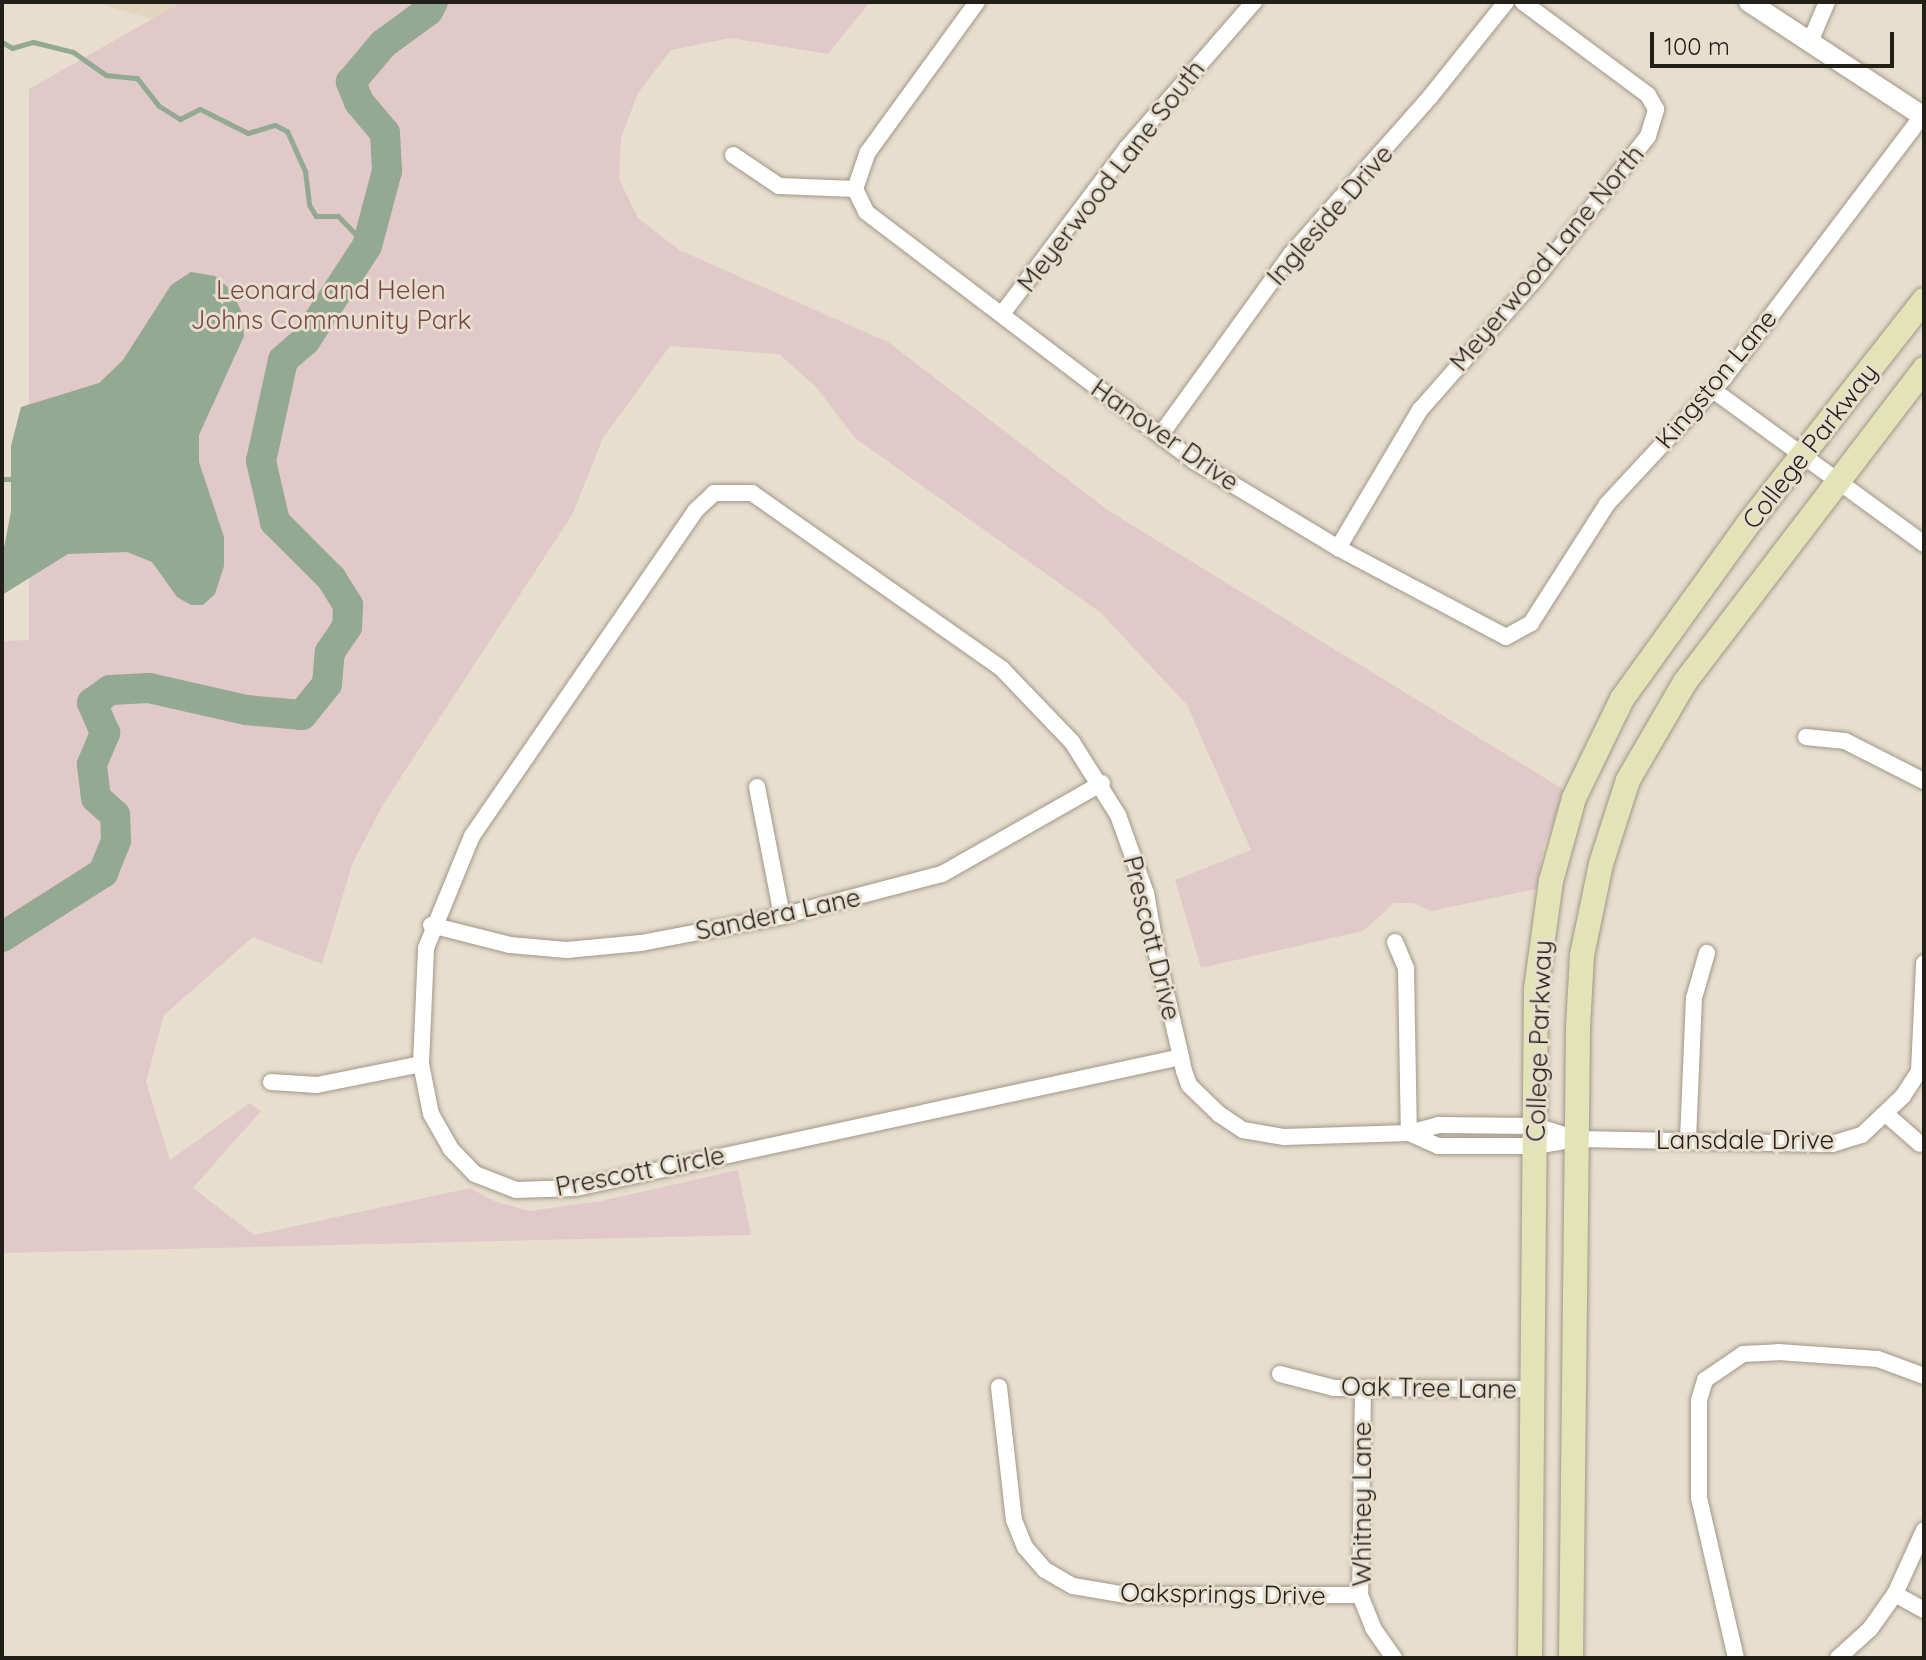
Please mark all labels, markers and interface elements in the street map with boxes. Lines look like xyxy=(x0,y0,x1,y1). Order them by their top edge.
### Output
scale bar xyxy=(1654,16,1898,66)
text: 100 m xyxy=(1664,31,1730,61)
street label: Meyerwood Lane South xyxy=(1011,54,1211,298)
street label: Ingleside Drive xyxy=(1260,138,1400,292)
street label: Meyerwood Lane North xyxy=(1443,139,1651,377)
park label: Leonard and Helen Johns Community Park xyxy=(191,274,471,336)
street label: Kingston Lane xyxy=(1649,303,1783,455)
street label: College Parkway xyxy=(1736,357,1884,535)
street label: Hanover Drive xyxy=(1085,373,1245,497)
street label: Prescott Drive xyxy=(1117,853,1187,1023)
street label: Sandera Lane xyxy=(693,881,863,947)
street label: College Parkway xyxy=(1520,940,1558,1142)
street label: Lansdale Drive xyxy=(1656,1124,1834,1156)
street label: Prescott Circle xyxy=(553,1139,727,1203)
street label: Oak Tree Lane xyxy=(1341,1371,1517,1405)
street label: Whitney Lane xyxy=(1346,1421,1378,1587)
street label: Oaksprings Drive xyxy=(1120,1577,1326,1611)

